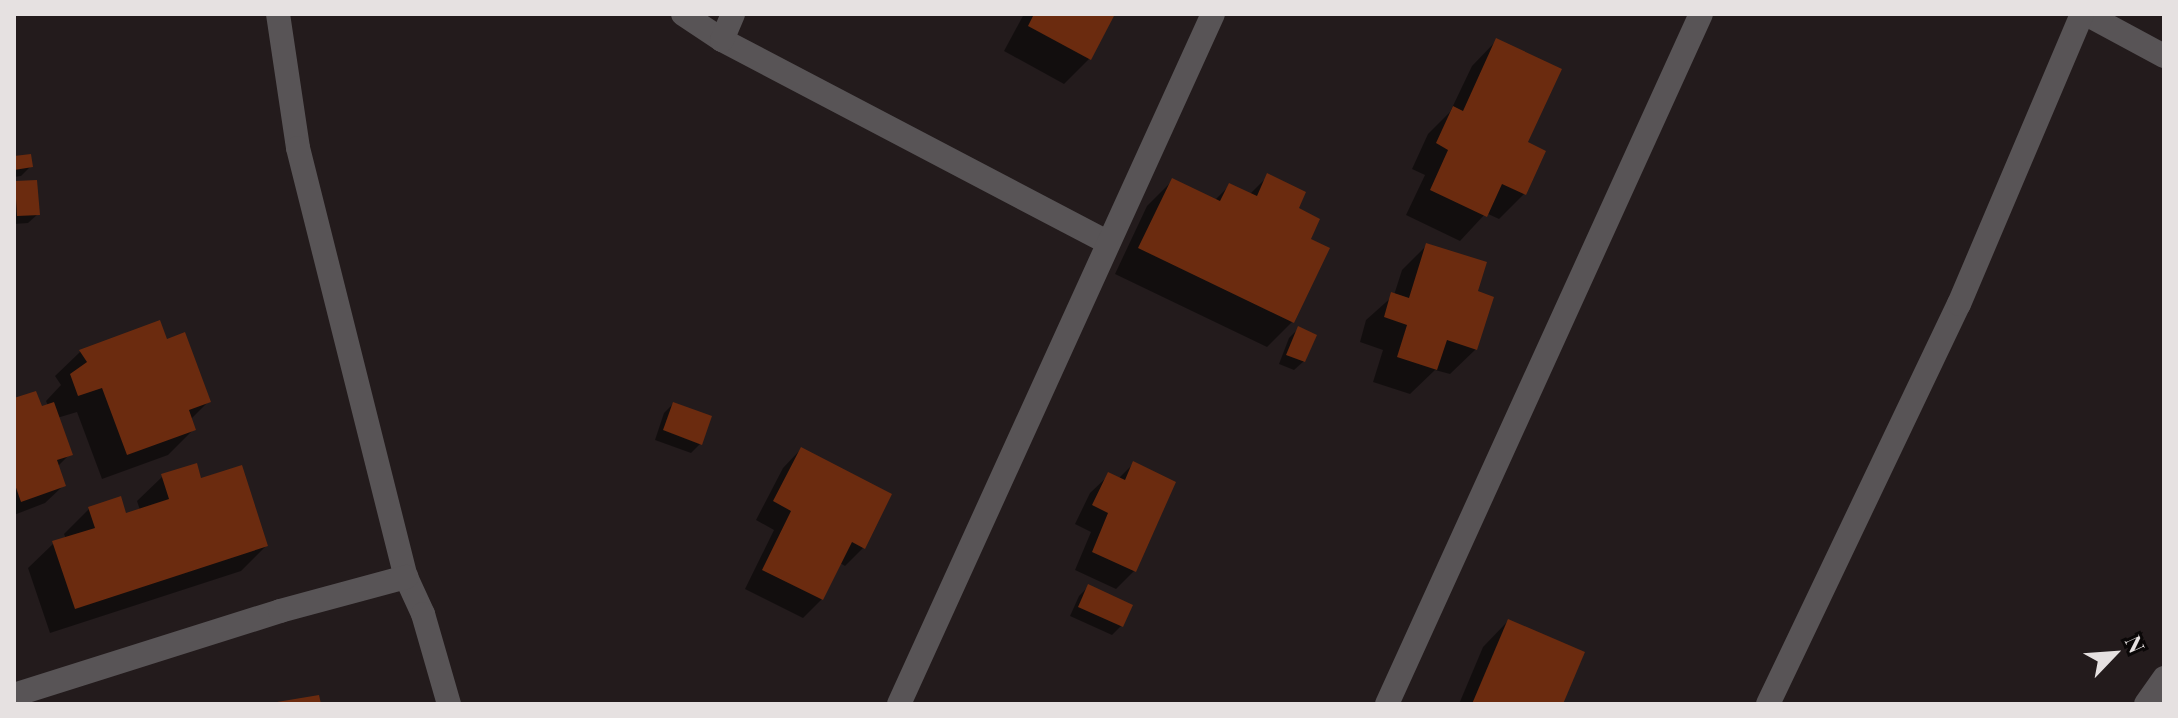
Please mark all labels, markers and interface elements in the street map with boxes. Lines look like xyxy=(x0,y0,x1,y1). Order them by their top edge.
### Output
north arrow xyxy=(2074,614,2154,694)
text: N xyxy=(2119,630,2153,657)

